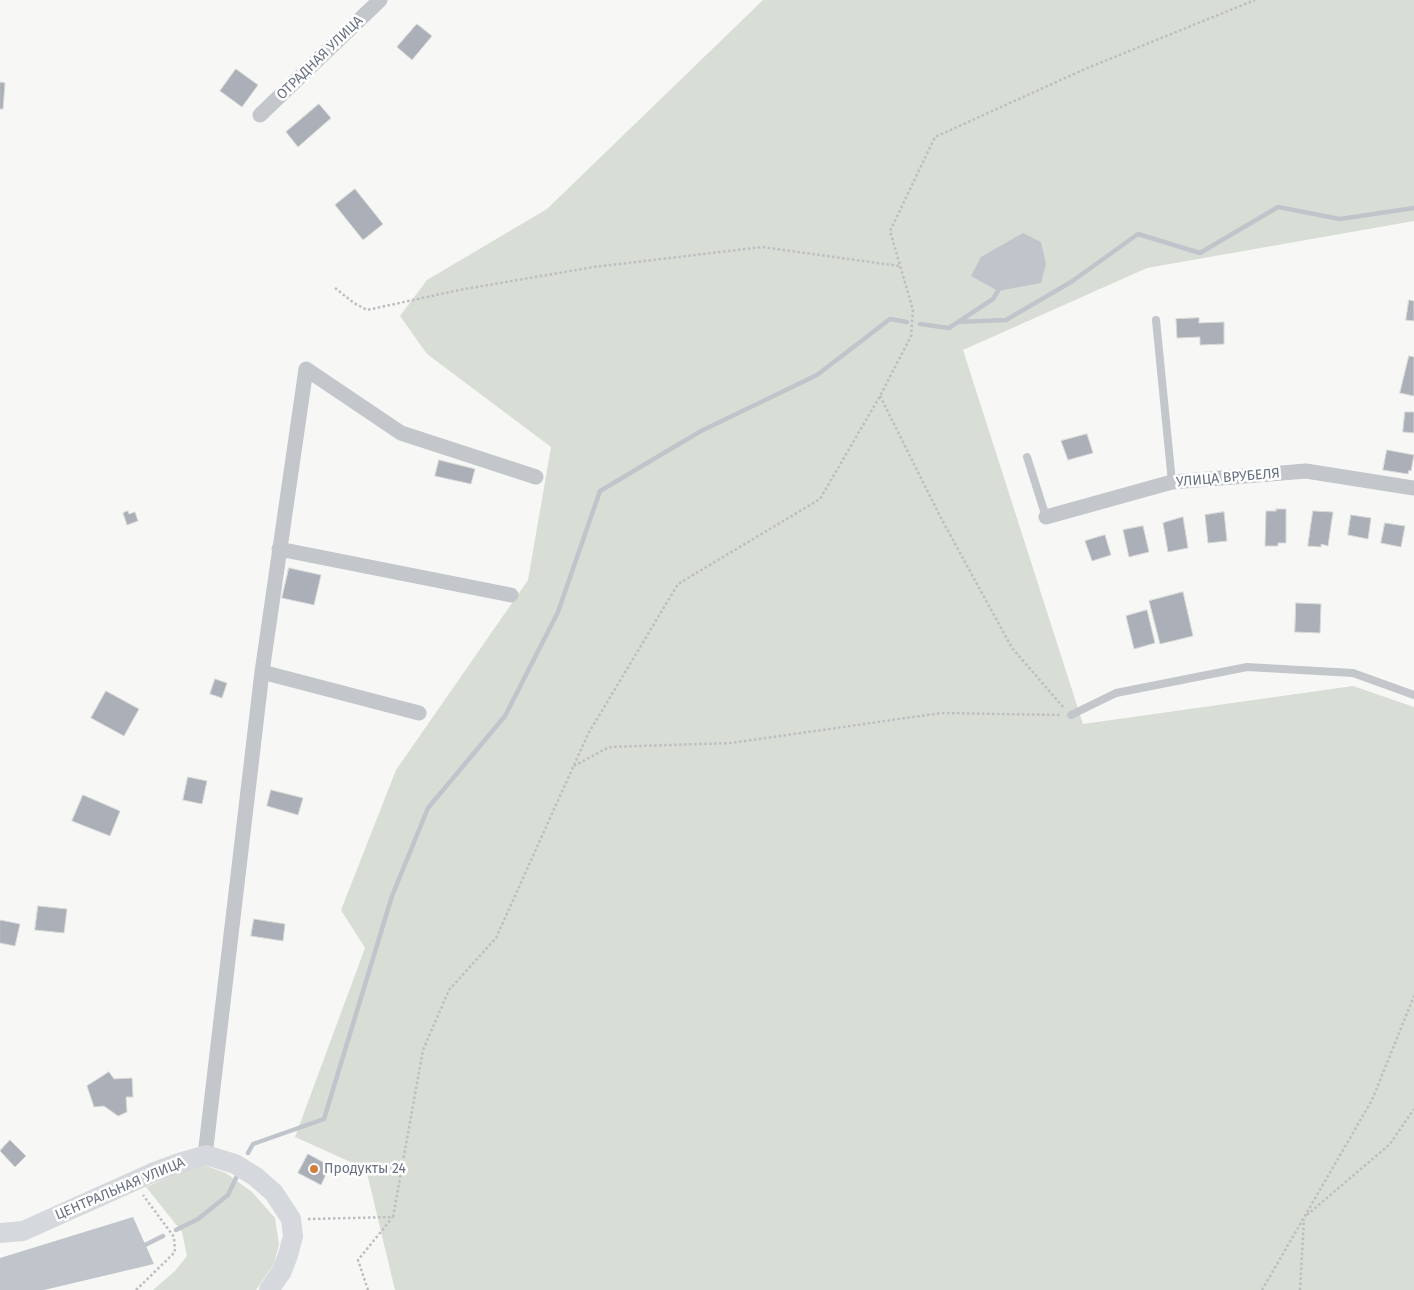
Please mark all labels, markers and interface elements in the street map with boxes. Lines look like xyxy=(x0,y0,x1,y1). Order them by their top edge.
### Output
street label: ОТРАДНАЯ УЛИЦА xyxy=(273,13,367,103)
street label: УЛИЦА ВРУБЕЛЯ xyxy=(1175,465,1281,491)
street label: ЦЕНТРАЛЬНАЯ УЛИЦА xyxy=(53,1154,187,1224)
place label: Продукты 24 xyxy=(324,1161,406,1177)
marker: Продукты 24 xyxy=(308,1163,320,1175)

